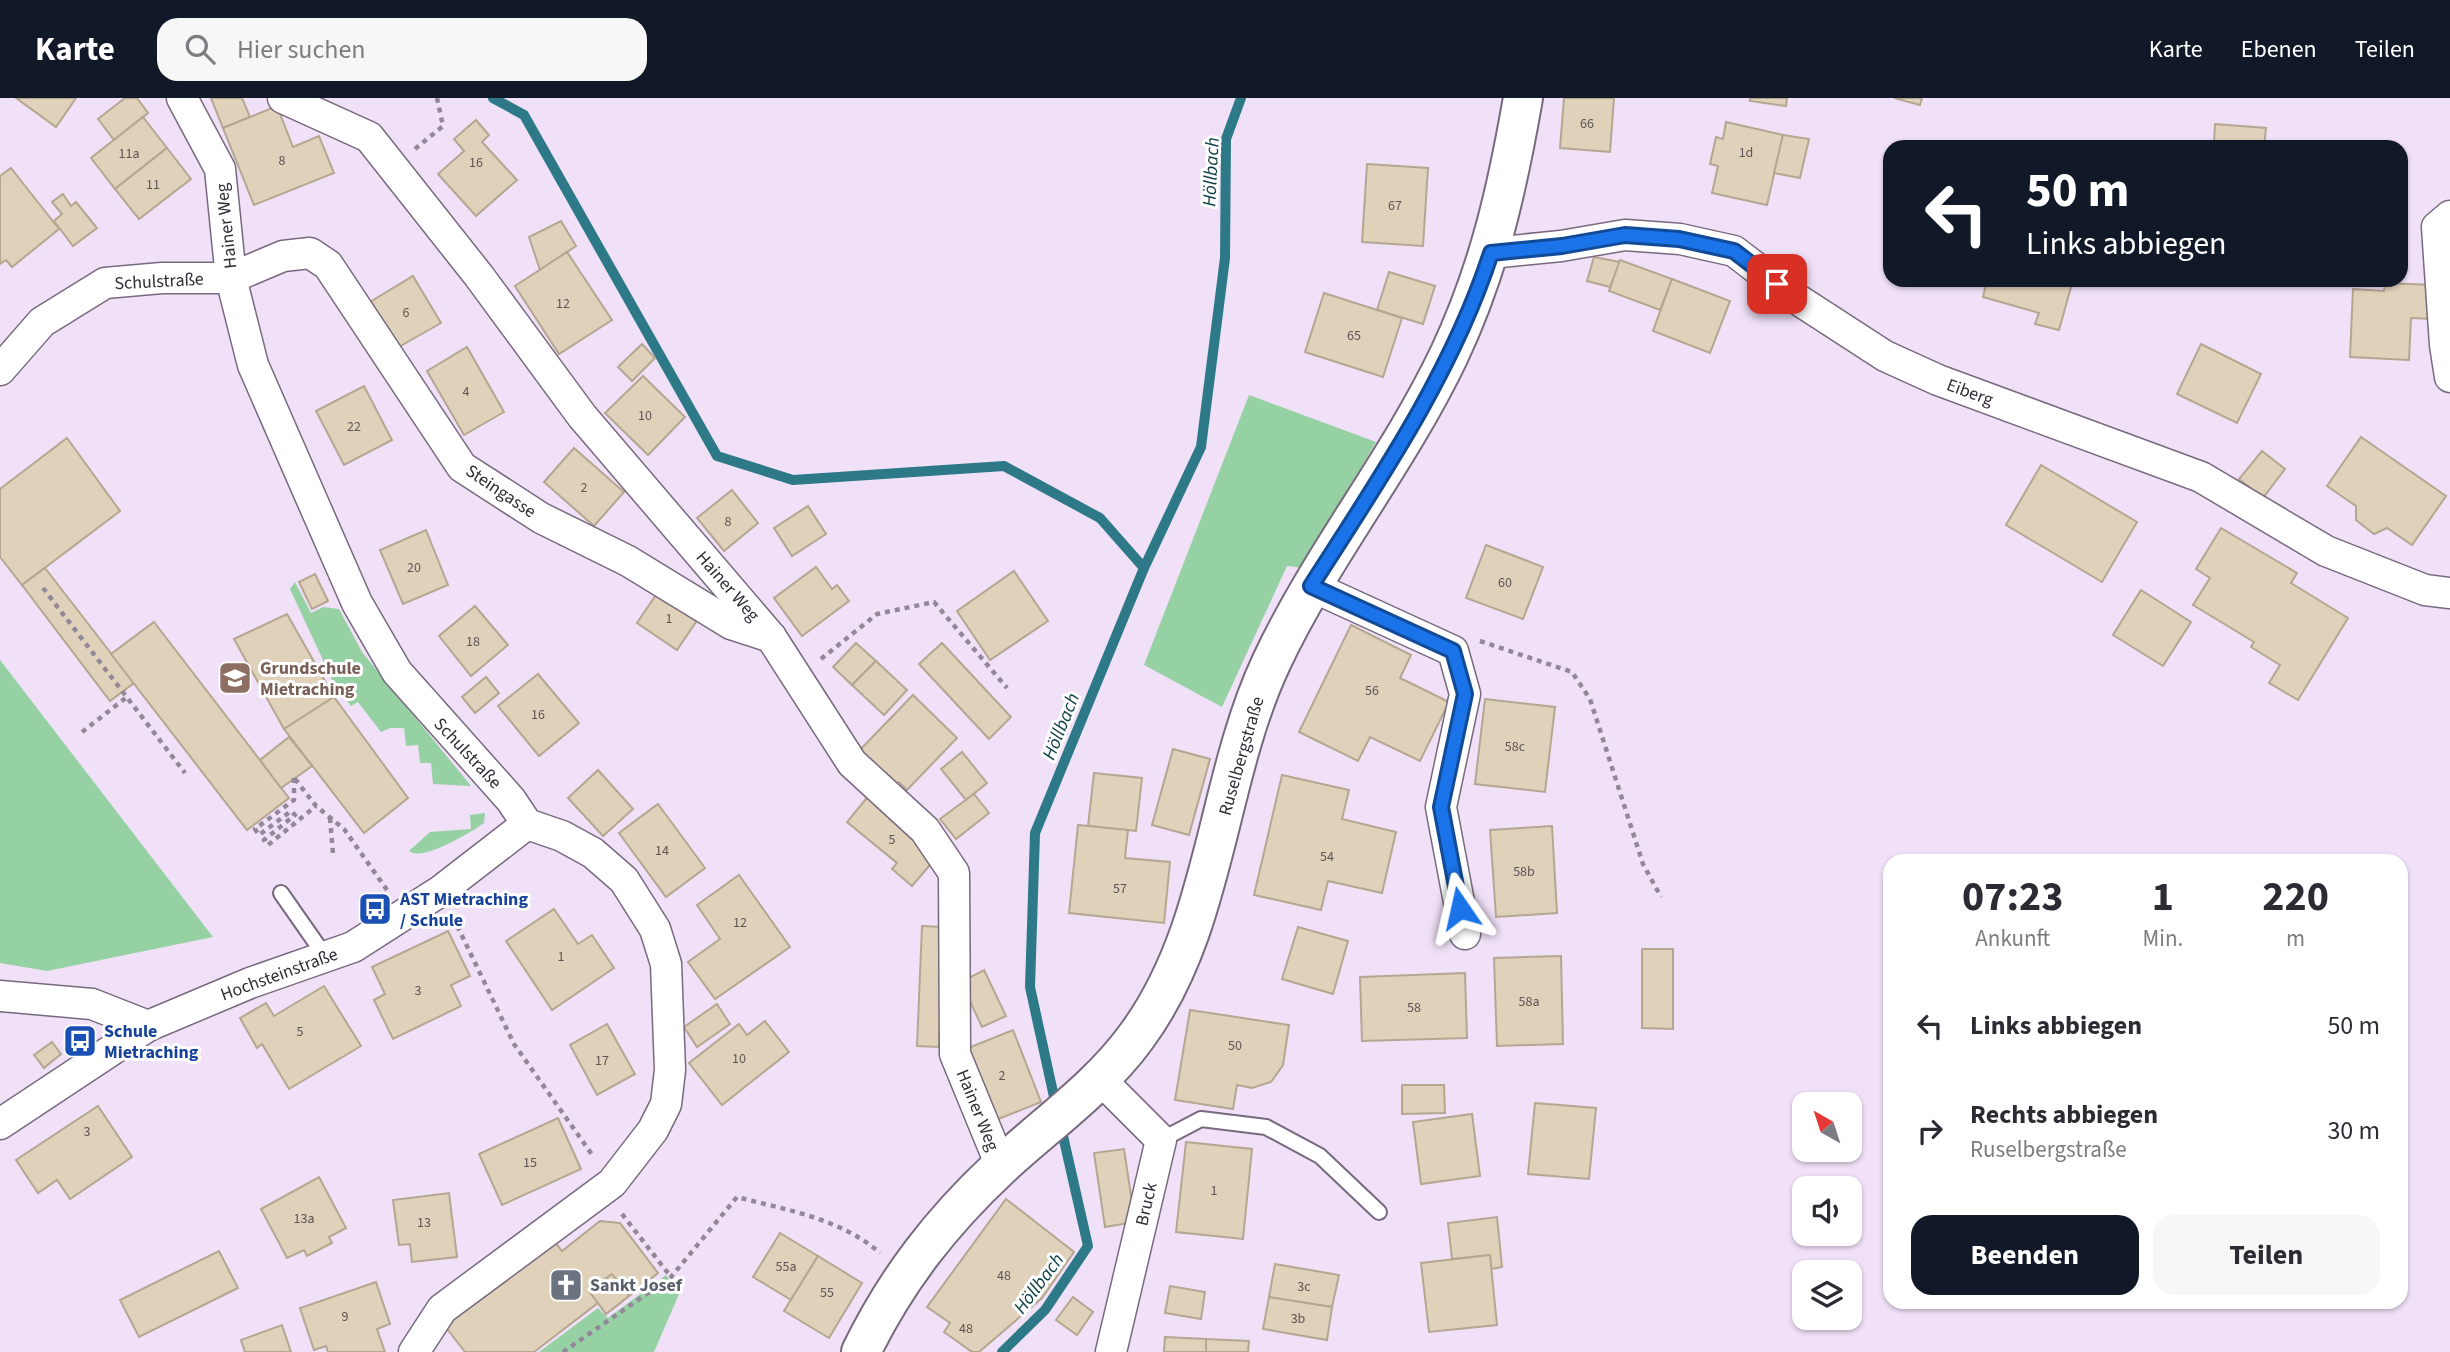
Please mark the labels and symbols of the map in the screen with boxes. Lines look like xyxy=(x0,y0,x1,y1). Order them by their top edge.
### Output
house number: 66 xyxy=(1580,114,1594,134)
water label: Höllbach xyxy=(1196,137,1227,208)
house number: 1d xyxy=(1739,143,1753,163)
house number: 11a xyxy=(119,144,139,164)
house number: 8 xyxy=(279,151,286,171)
house number: 16 xyxy=(469,153,483,173)
house number: 11 xyxy=(146,175,160,195)
street label: Hainer Weg xyxy=(210,182,243,270)
house number: 67 xyxy=(1388,196,1402,216)
pin xyxy=(1747,254,1807,314)
street label: Schulstraße xyxy=(114,267,204,296)
house number: 12 xyxy=(556,294,570,314)
house number: 6 xyxy=(403,303,410,323)
house number: 65 xyxy=(1347,326,1361,346)
street label: Eiberg xyxy=(1943,373,1997,412)
house number: 4 xyxy=(463,382,470,402)
house number: 10 xyxy=(638,406,652,426)
house number: 22 xyxy=(347,417,361,437)
street label: Steingasse xyxy=(461,459,541,524)
house number: 2 xyxy=(581,478,588,498)
house number: 8 xyxy=(725,512,732,532)
street label: Hainer Weg xyxy=(690,546,765,627)
house number: 20 xyxy=(407,558,421,578)
house number: 60 xyxy=(1498,573,1512,593)
house number: 1 xyxy=(666,609,673,629)
house number: 18 xyxy=(466,632,480,652)
place label: Grundschule Mietraching xyxy=(260,656,361,702)
school or university icon: Grundschule Mietraching xyxy=(216,659,254,697)
house number: 56 xyxy=(1365,681,1379,701)
water label: Höllbach xyxy=(1036,689,1087,764)
street label: Ruselbergstraße xyxy=(1213,694,1270,818)
house number: 16 xyxy=(531,705,545,725)
street label: Schulstraße xyxy=(428,712,507,795)
house number: 58c xyxy=(1505,737,1526,757)
house number: 5 xyxy=(889,830,896,850)
house number: 14 xyxy=(655,841,669,861)
house number: 54 xyxy=(1320,847,1334,867)
house number: 58b xyxy=(1513,862,1535,882)
position arrow xyxy=(1423,871,1497,945)
house number: 57 xyxy=(1113,879,1127,899)
place label: AST Mietraching / Schule xyxy=(399,887,528,933)
bus stop icon: AST Mietraching / Schule xyxy=(356,890,394,928)
house number: 12 xyxy=(733,913,747,933)
street label: Hochsteinstraße xyxy=(217,942,341,1007)
house number: 1 xyxy=(558,947,565,967)
house number: 3 xyxy=(415,981,422,1001)
house number: 58a xyxy=(1519,992,1539,1012)
house number: 58 xyxy=(1407,998,1421,1018)
place label: Schule Mietraching xyxy=(104,1019,199,1065)
bus stop icon: Schule Mietraching xyxy=(61,1022,99,1060)
house number: 5 xyxy=(297,1022,304,1042)
house number: 50 xyxy=(1228,1036,1242,1056)
house number: 10 xyxy=(732,1049,746,1069)
house number: 17 xyxy=(595,1051,609,1071)
street label: Hainer Weg xyxy=(950,1066,1005,1155)
house number: 2 xyxy=(999,1066,1006,1086)
north arrow xyxy=(1792,1092,1862,1162)
house number: 3 xyxy=(84,1122,91,1142)
house number: 15 xyxy=(523,1153,537,1173)
street label: Bruck xyxy=(1129,1180,1164,1228)
house number: 1 xyxy=(1211,1181,1218,1201)
house number: 13a xyxy=(294,1209,314,1229)
house number: 13 xyxy=(417,1213,431,1233)
water label: Höllbach xyxy=(1007,1248,1071,1320)
house number: 55a xyxy=(776,1257,796,1277)
church icon: Sankt Josef xyxy=(547,1266,585,1304)
house number: 48 xyxy=(997,1266,1011,1286)
place label: Sankt Josef xyxy=(590,1273,683,1298)
house number: 3c xyxy=(1297,1277,1311,1297)
house number: 55 xyxy=(820,1283,834,1303)
house number: 9 xyxy=(342,1307,349,1327)
house number: 3b xyxy=(1291,1309,1306,1329)
house number: 48 xyxy=(959,1319,973,1339)

